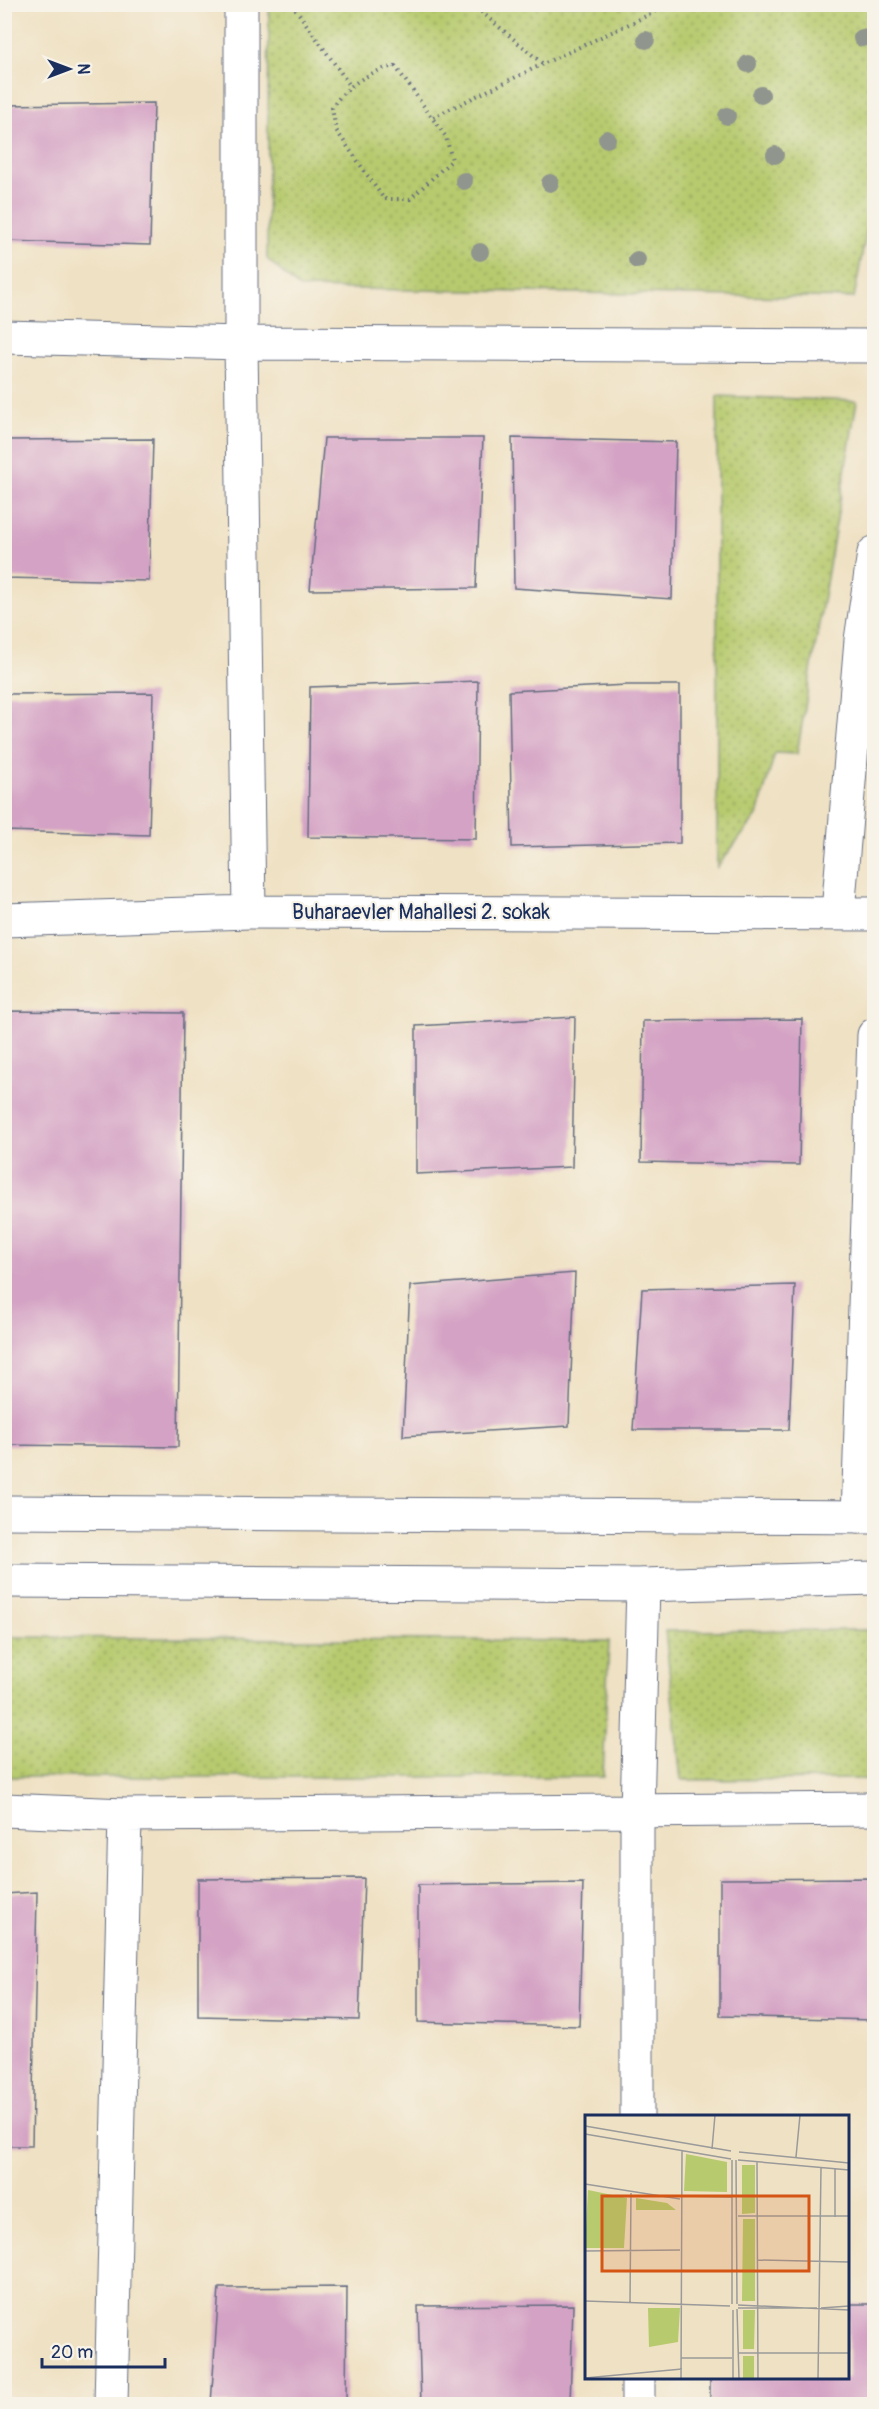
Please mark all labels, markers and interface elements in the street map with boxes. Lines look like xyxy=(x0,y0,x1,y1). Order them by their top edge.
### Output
north arrow xyxy=(39,39,99,99)
text: N xyxy=(73,64,93,75)
street label: Buharaevler Mahallesi 2. sokak xyxy=(292,899,550,926)
inset map xyxy=(585,2115,849,2379)
scale bar xyxy=(42,2331,165,2369)
text: 20 m xyxy=(51,2341,93,2364)

